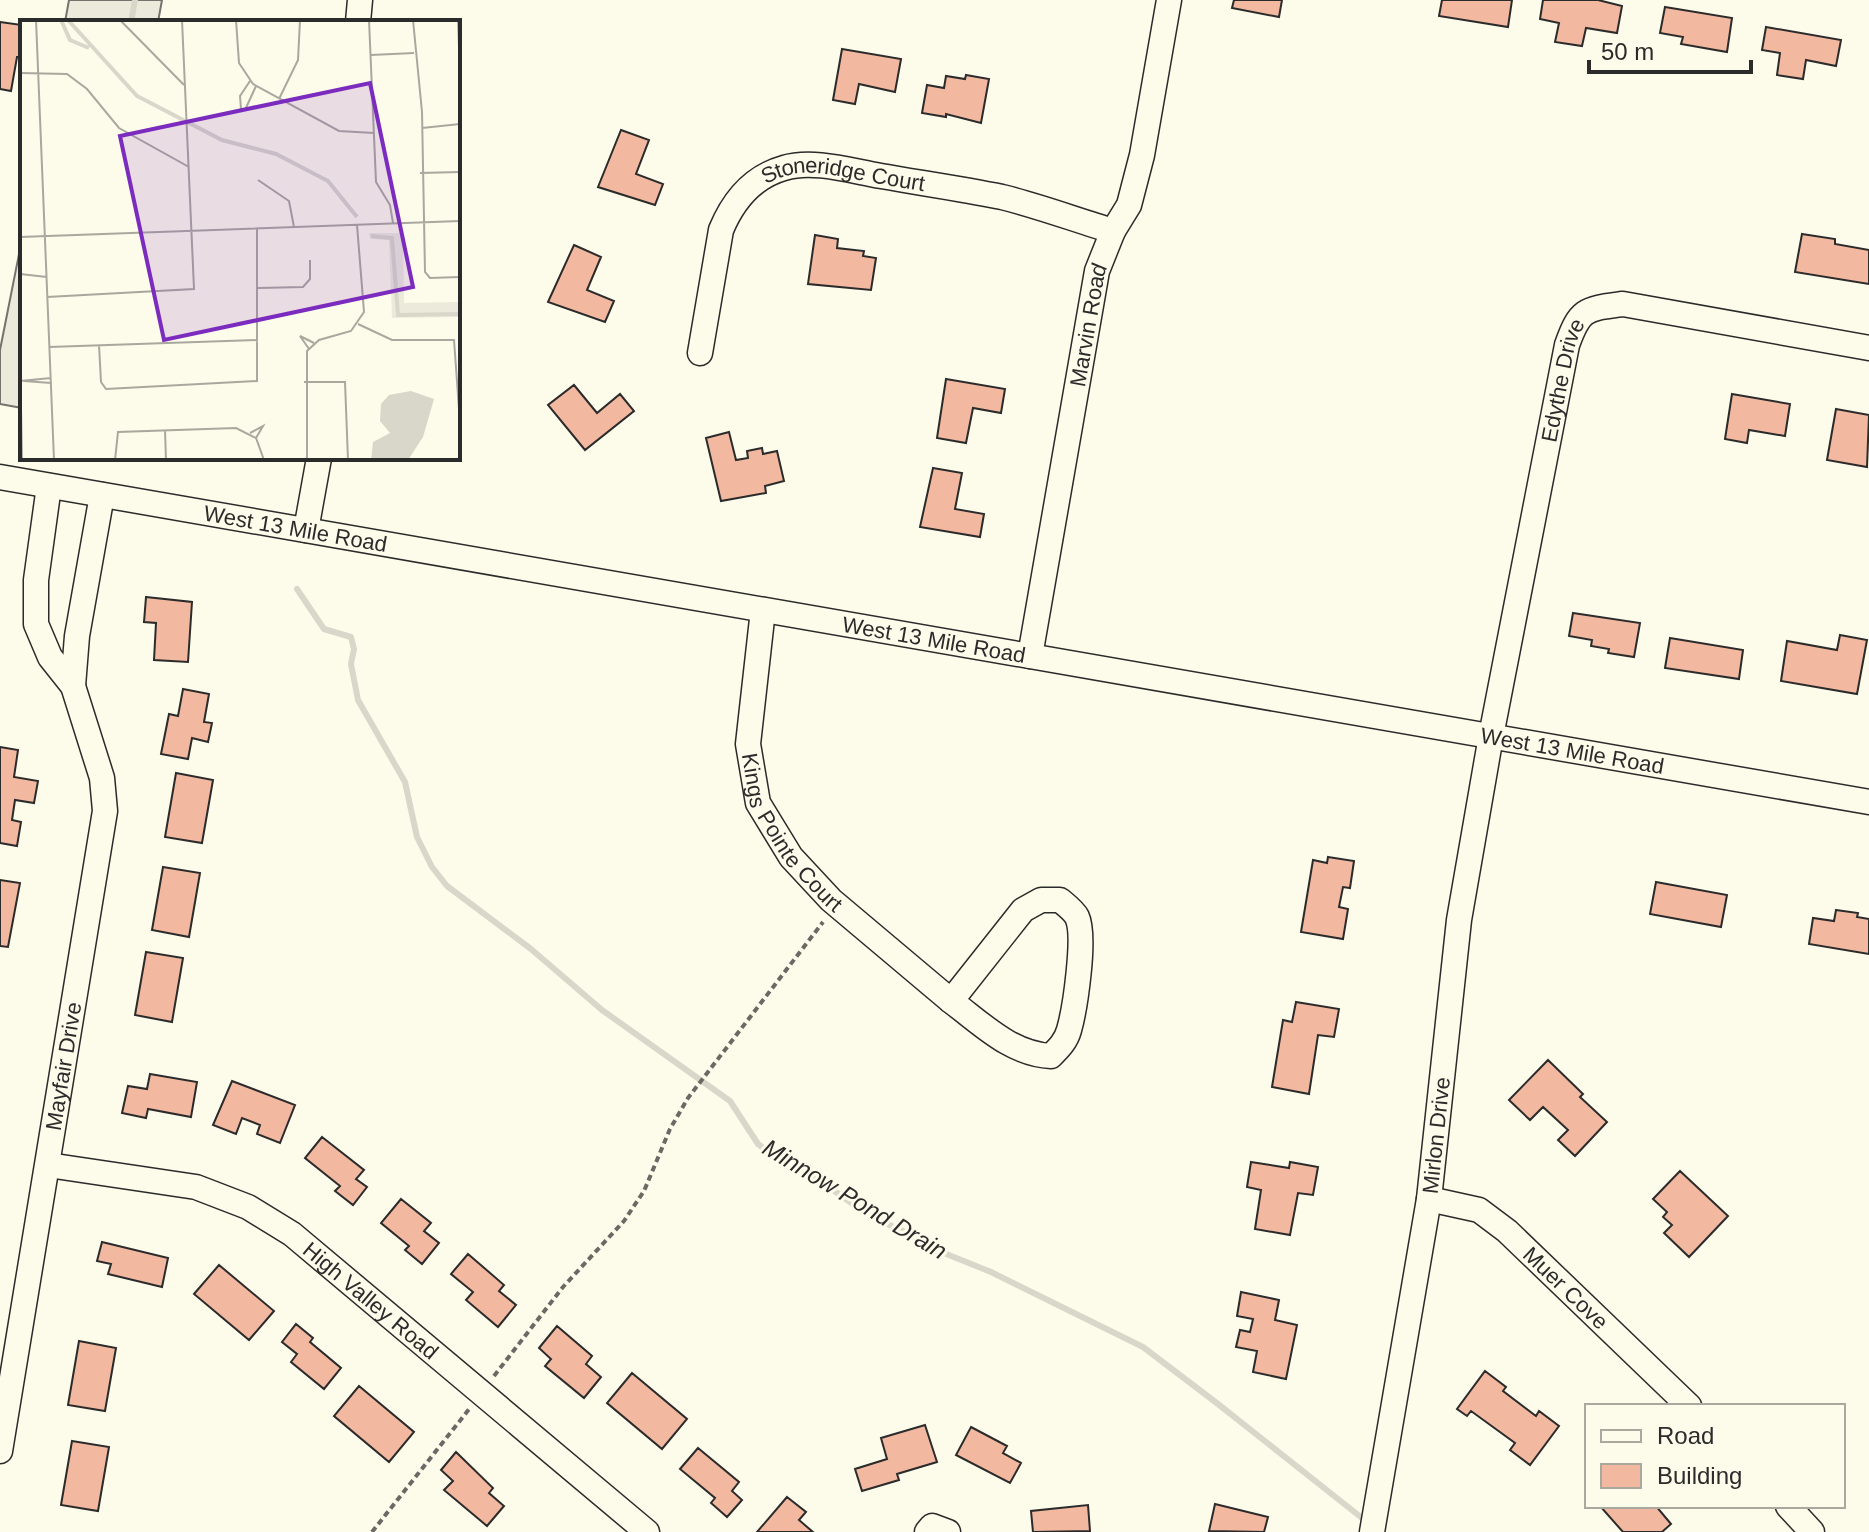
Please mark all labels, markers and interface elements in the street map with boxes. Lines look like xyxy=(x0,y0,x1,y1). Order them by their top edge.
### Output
inset map xyxy=(20,20,460,460)
scale bar xyxy=(1589,24,1751,74)
text: 50 m xyxy=(1601,38,1654,65)
street label: Stoneridge Court xyxy=(757,152,927,196)
street label: Marvin Road xyxy=(1065,259,1111,389)
street label: Edythe Drive xyxy=(1536,314,1589,444)
street label: West 13 Mile Road xyxy=(202,500,389,557)
street label: West 13 Mile Road xyxy=(840,611,1028,668)
street label: West 13 Mile Road xyxy=(1479,722,1666,779)
street label: Kings Pointe Court xyxy=(737,751,848,917)
street label: Mayfair Drive xyxy=(40,1000,86,1132)
street label: Mirlon Drive xyxy=(1417,1076,1455,1195)
water label: Minnow Pond Drain xyxy=(758,1133,952,1265)
street label: High Valley Road xyxy=(298,1237,443,1364)
street label: Muer Cove xyxy=(1518,1241,1613,1334)
legend xyxy=(1585,1404,1845,1508)
text: Road xyxy=(1657,1422,1714,1449)
text: Building xyxy=(1657,1462,1742,1489)

